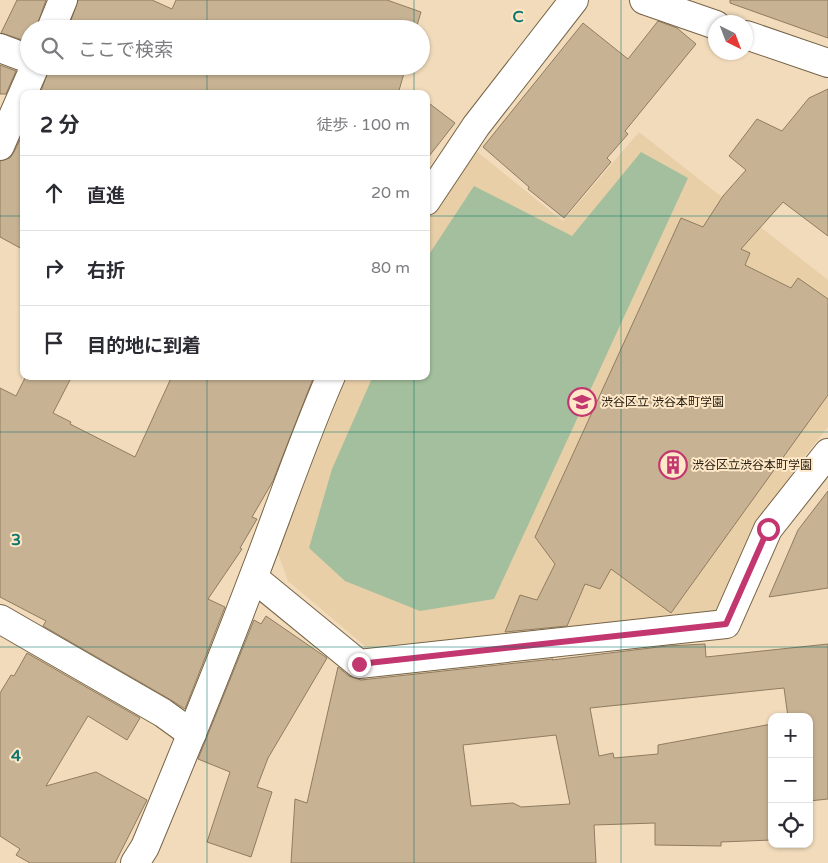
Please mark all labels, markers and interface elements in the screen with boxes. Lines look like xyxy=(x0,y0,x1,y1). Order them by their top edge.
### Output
text: C xyxy=(512,7,524,27)
north arrow xyxy=(708,15,753,60)
search box xyxy=(20,20,430,75)
icon: search xyxy=(38,34,66,62)
text: ここで検索 xyxy=(78,39,173,61)
text: 2 分 xyxy=(40,113,80,138)
text: 徒歩 · 100 m xyxy=(317,115,410,135)
icon: ahead xyxy=(40,179,68,207)
text: 20 m xyxy=(371,183,410,203)
text: 直進 xyxy=(87,185,125,207)
icon: right xyxy=(40,254,68,282)
text: 80 m xyxy=(371,258,410,278)
text: 右折 xyxy=(87,260,125,282)
icon: arrive xyxy=(40,329,68,357)
text: 目的地に到着 xyxy=(87,335,201,357)
school or university icon: 渋谷区立 渋谷本町学園 xyxy=(567,387,597,417)
place label: 渋谷区立 渋谷本町学園 xyxy=(601,395,724,409)
building icon: 渋谷区立渋谷本町学園 xyxy=(658,450,688,480)
place label: 渋谷区立渋谷本町学園 xyxy=(692,458,812,472)
route start xyxy=(757,518,780,541)
text: 3 xyxy=(11,530,21,550)
route end xyxy=(348,653,371,676)
map controls xyxy=(768,713,813,848)
button: + xyxy=(768,713,813,758)
text: 4 xyxy=(11,746,21,766)
button: − xyxy=(768,758,813,803)
button: locate xyxy=(768,803,813,848)

